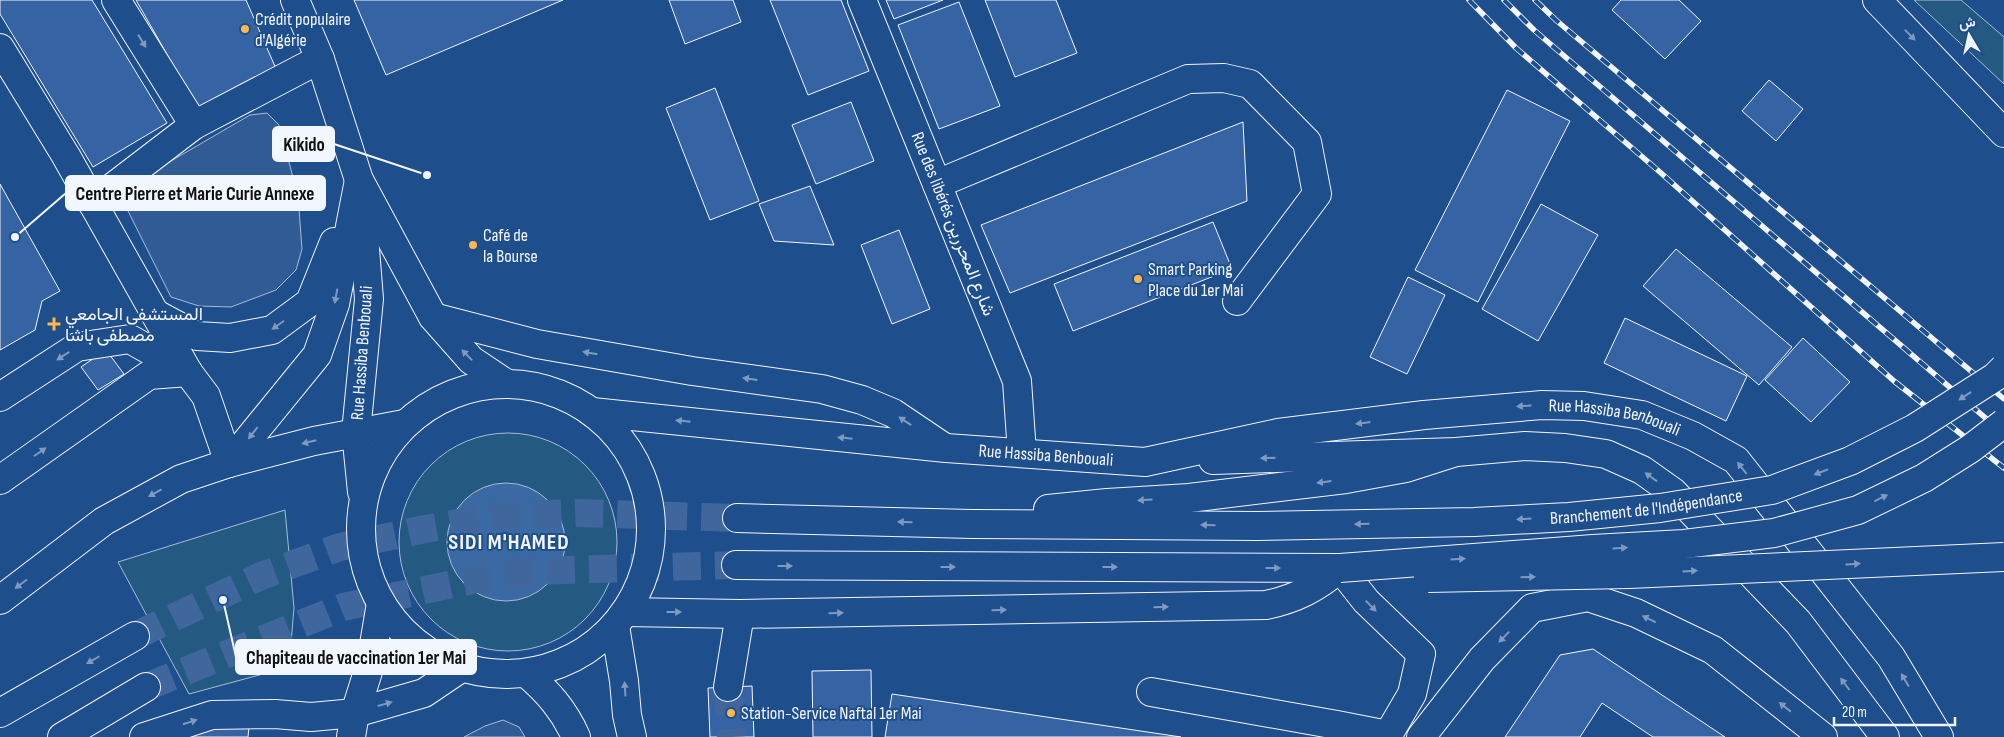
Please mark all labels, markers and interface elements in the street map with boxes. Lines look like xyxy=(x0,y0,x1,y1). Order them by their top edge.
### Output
place label: Crédit populaire d'Algérie xyxy=(255,9,351,51)
north arrow xyxy=(1944,10,1994,60)
text: ش xyxy=(1957,13,1977,32)
marker: Crédit populaire d'Algérie xyxy=(239,23,251,35)
one-way arrow xyxy=(1904,29,1916,41)
one-way arrow xyxy=(137,35,147,48)
callout: Kikido xyxy=(273,127,334,161)
street label: Rue des libérés شارع المحررين xyxy=(906,129,1000,319)
text: Kikido xyxy=(283,134,325,157)
callout: Centre Pierre et Marie Curie Annexe xyxy=(66,176,325,210)
text: Centre Pierre et Marie Curie Annexe xyxy=(76,183,314,206)
place label: Café de la Bourse xyxy=(483,225,538,267)
marker: Café de la Bourse xyxy=(467,239,479,251)
place label: Smart Parking Place du 1er Mai xyxy=(1148,259,1244,301)
marker: Smart Parking Place du 1er Mai xyxy=(1132,273,1144,285)
street label: Rue Hassiba Benbouali xyxy=(347,285,377,421)
one-way arrow xyxy=(332,289,340,304)
place label: المستشفى الجامعي مصطفى باشا xyxy=(65,304,203,346)
marker: المستشفى الجامعي مصطفى باشا xyxy=(47,317,61,331)
one-way arrow xyxy=(271,320,285,330)
one-way arrow xyxy=(582,349,597,357)
one-way arrow xyxy=(461,350,473,362)
one-way arrow xyxy=(57,351,70,361)
one-way arrow xyxy=(742,375,758,383)
one-way arrow xyxy=(1958,392,1971,401)
street label: Rue Hassiba Benbouali xyxy=(1548,395,1684,440)
one-way arrow xyxy=(1516,402,1532,410)
one-way arrow xyxy=(899,416,912,426)
one-way arrow xyxy=(675,417,691,425)
one-way arrow xyxy=(1355,419,1371,427)
one-way arrow xyxy=(248,426,259,439)
one-way arrow xyxy=(837,434,853,442)
one-way arrow xyxy=(301,438,316,446)
street label: Rue Hassiba Benbouali xyxy=(978,440,1114,470)
one-way arrow xyxy=(33,447,47,457)
one-way arrow xyxy=(1259,454,1275,462)
one-way arrow xyxy=(1737,461,1747,475)
one-way arrow xyxy=(1813,468,1828,476)
one-way arrow xyxy=(1645,472,1658,482)
one-way arrow xyxy=(1315,478,1331,486)
street label: Branchement de l'Indépendance xyxy=(1549,484,1744,528)
one-way arrow xyxy=(148,489,163,497)
one-way arrow xyxy=(1874,494,1889,503)
one-way arrow xyxy=(1137,497,1153,505)
one-way arrow xyxy=(1516,516,1532,524)
one-way arrow xyxy=(897,518,913,526)
one-way arrow xyxy=(1353,520,1369,528)
one-way arrow xyxy=(1200,521,1216,529)
district label: SIDI M'HAMED xyxy=(448,529,570,556)
one-way arrow xyxy=(1613,543,1629,551)
one-way arrow xyxy=(1451,555,1467,563)
one-way arrow xyxy=(1845,559,1861,567)
one-way arrow xyxy=(777,562,793,570)
one-way arrow xyxy=(940,563,956,571)
one-way arrow xyxy=(1102,563,1118,571)
one-way arrow xyxy=(1265,564,1281,572)
one-way arrow xyxy=(1683,567,1699,575)
one-way arrow xyxy=(1520,572,1536,580)
one-way arrow xyxy=(15,579,28,590)
one-way arrow xyxy=(1365,599,1377,611)
one-way arrow xyxy=(1153,603,1169,611)
one-way arrow xyxy=(991,606,1007,614)
one-way arrow xyxy=(666,608,682,616)
one-way arrow xyxy=(828,609,844,617)
one-way arrow xyxy=(1642,615,1656,623)
one-way arrow xyxy=(1498,631,1510,643)
callout: Chapiteau de vaccination 1er Mai xyxy=(236,640,476,674)
text: Chapiteau de vaccination 1er Mai xyxy=(246,647,466,670)
one-way arrow xyxy=(86,655,99,664)
one-way arrow xyxy=(1900,674,1909,687)
one-way arrow xyxy=(1840,678,1851,691)
one-way arrow xyxy=(620,681,628,697)
scale bar xyxy=(1834,694,1955,726)
one-way arrow xyxy=(378,700,393,708)
one-way arrow xyxy=(1779,701,1792,712)
place label: Station-Service Naftal 1er Mai xyxy=(741,703,922,724)
text: 20 m xyxy=(1842,703,1867,722)
marker: Station-Service Naftal 1er Mai xyxy=(725,707,737,719)
one-way arrow xyxy=(183,718,198,725)

